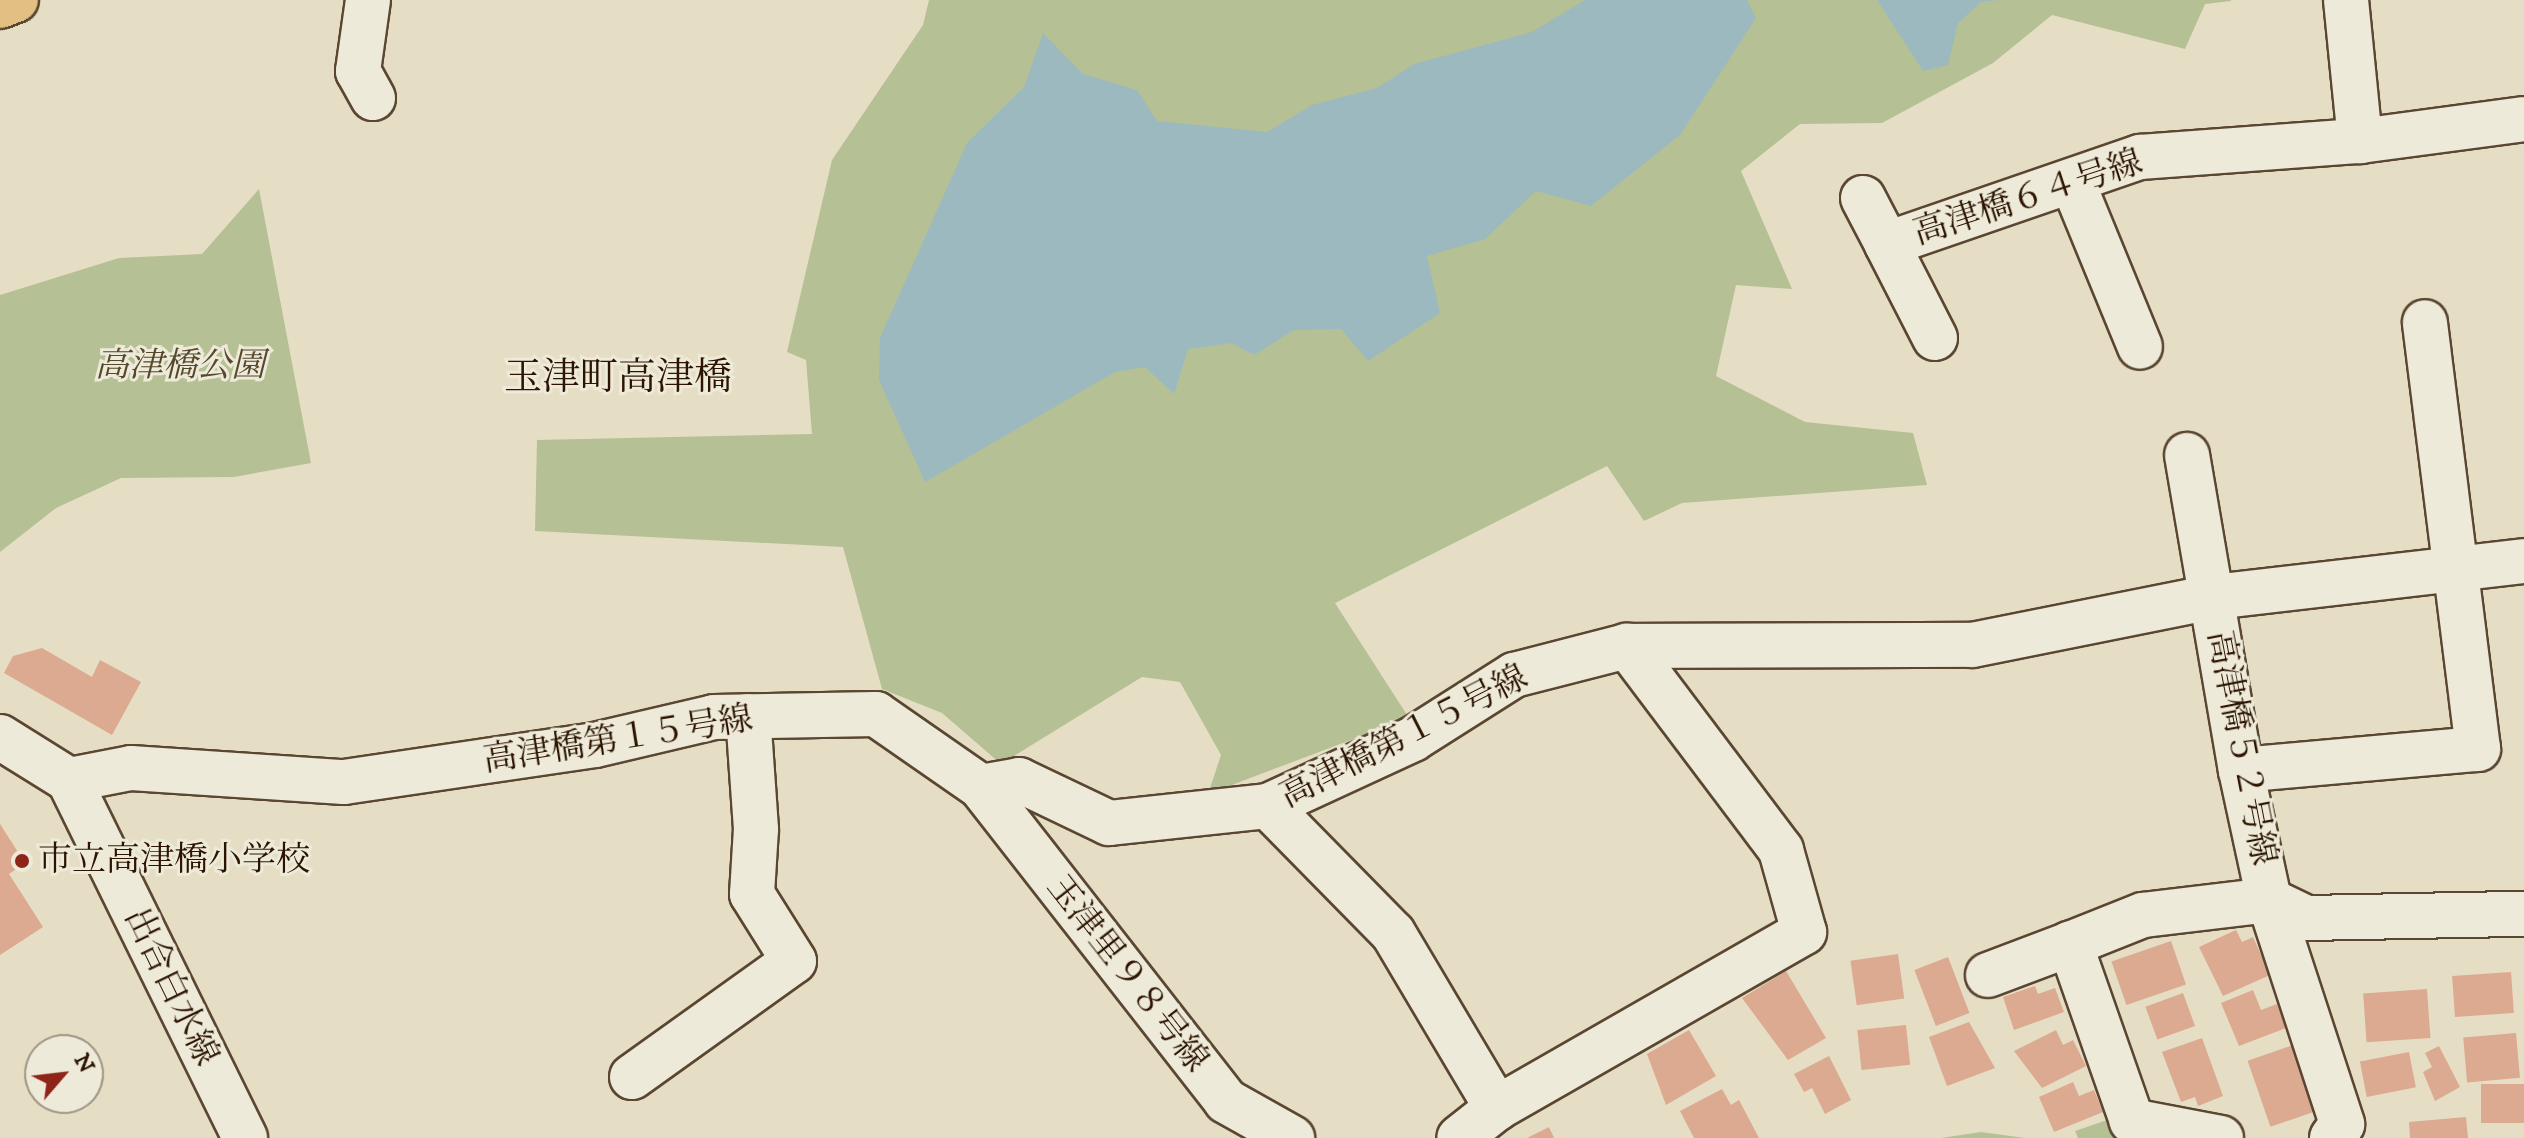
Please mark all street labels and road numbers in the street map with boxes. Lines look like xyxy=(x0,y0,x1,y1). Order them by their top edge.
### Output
street label: 高津橋６４号線 xyxy=(1909,142,2147,254)
street label: 高津橋５２号線 xyxy=(2198,627,2284,869)
street label: 高津橋第１５号線 xyxy=(1274,657,1534,817)
street label: 高津橋第１５号線 xyxy=(480,699,756,781)
street label: 玉津里９８号線 xyxy=(1038,868,1216,1080)
street label: 出合白水線 xyxy=(115,902,227,1072)

